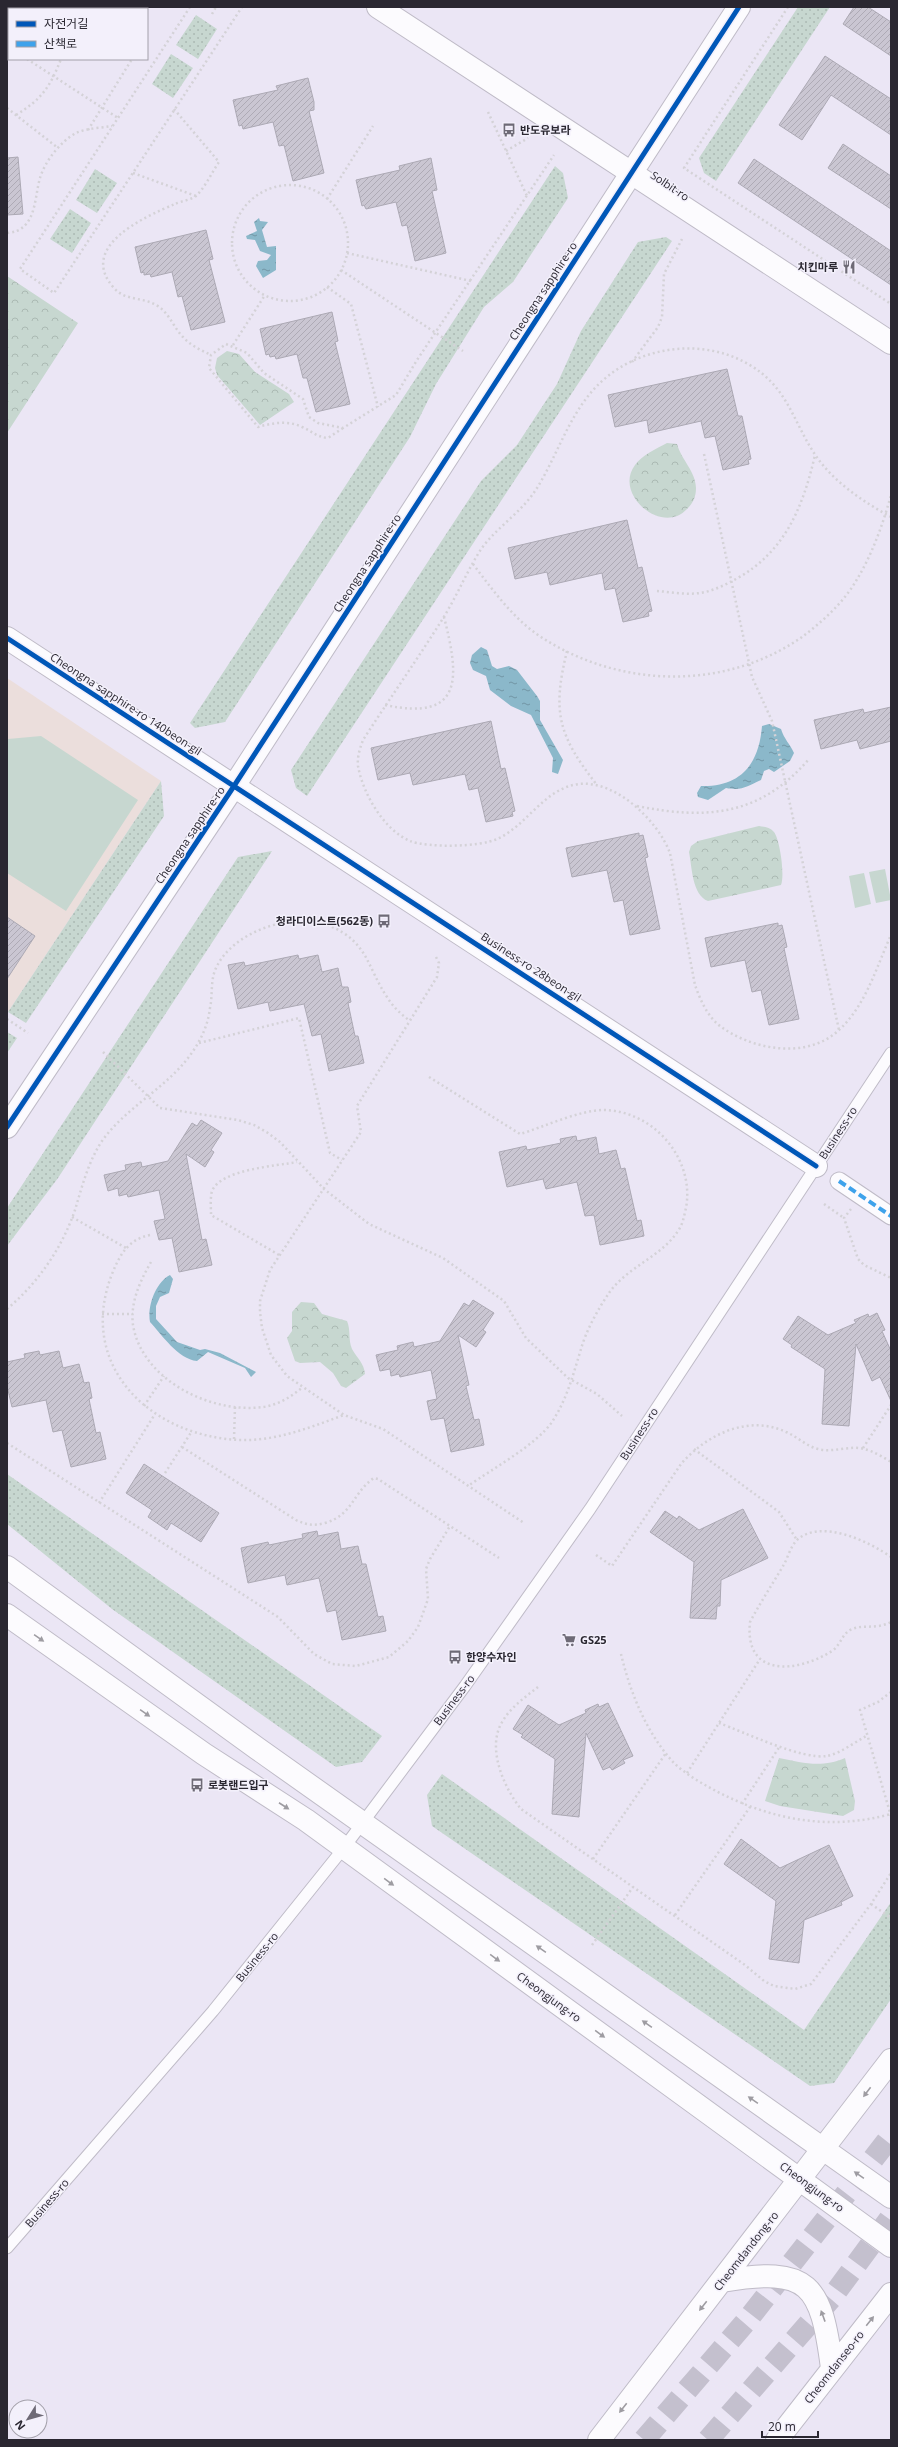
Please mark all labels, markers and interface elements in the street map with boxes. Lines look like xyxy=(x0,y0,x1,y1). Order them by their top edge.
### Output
legend xyxy=(8,8,148,60)
text: 자전거길 xyxy=(44,15,88,32)
text: 산책로 xyxy=(44,35,77,52)
bus stop icon: 반도유보라 xyxy=(501,122,517,138)
place label: 반도유보라 xyxy=(520,122,571,137)
street label: Solbit-ro xyxy=(648,167,693,204)
street label: Cheongna sapphire-ro xyxy=(505,238,580,343)
place label: 치킨마루 xyxy=(798,259,838,274)
restaurant icon: 치킨마루 xyxy=(841,259,857,275)
street label: Cheongna sapphire-ro xyxy=(329,510,404,615)
street label: Cheongna sapphire-ro 140beon-gil xyxy=(48,649,205,758)
street label: Cheongna sapphire-ro xyxy=(151,783,228,886)
place label: 청라디이스트(562동) xyxy=(276,913,373,928)
bus stop icon: 청라디이스트(562동) xyxy=(376,913,392,929)
street label: Business-ro 28beon-gil xyxy=(478,929,584,1005)
street label: Business-ro xyxy=(815,1103,860,1162)
street label: Business-ro xyxy=(616,1404,661,1463)
supermarket icon: GS25 xyxy=(561,1632,577,1648)
place label: GS25 xyxy=(580,1632,607,1647)
one-way arrow xyxy=(34,1634,44,1642)
bus stop icon: 한양수자인 xyxy=(447,1649,463,1665)
place label: 한양수자인 xyxy=(466,1649,517,1664)
street label: Business-ro xyxy=(430,1671,478,1728)
one-way arrow xyxy=(140,1709,150,1717)
bus stop icon: 로봇랜드입구 xyxy=(189,1777,205,1793)
place label: 로봇랜드입구 xyxy=(208,1777,269,1792)
one-way arrow xyxy=(278,1802,290,1809)
one-way arrow xyxy=(384,1878,394,1886)
street label: Business-ro xyxy=(232,1928,282,1985)
one-way arrow xyxy=(535,1945,546,1953)
one-way arrow xyxy=(489,1954,500,1962)
street label: Cheongjung-ro xyxy=(514,1968,585,2025)
one-way arrow xyxy=(642,2021,652,2029)
one-way arrow xyxy=(595,2030,605,2038)
one-way arrow xyxy=(863,2086,872,2097)
one-way arrow xyxy=(748,2096,758,2104)
street label: Cheongjung-ro xyxy=(777,2158,848,2215)
one-way arrow xyxy=(854,2171,864,2179)
street label: Business-ro xyxy=(21,2175,72,2230)
street label: Cheomdandong-ro xyxy=(710,2208,782,2294)
one-way arrow xyxy=(699,2300,707,2311)
one-way arrow xyxy=(820,2310,826,2322)
one-way arrow xyxy=(866,2315,874,2326)
street label: Cheomdanseo-ro xyxy=(800,2327,867,2406)
north arrow xyxy=(8,2399,48,2439)
one-way arrow xyxy=(619,2403,628,2414)
scale bar xyxy=(762,2413,818,2439)
text: N xyxy=(11,2417,28,2433)
text: 20 m xyxy=(768,2418,796,2435)

